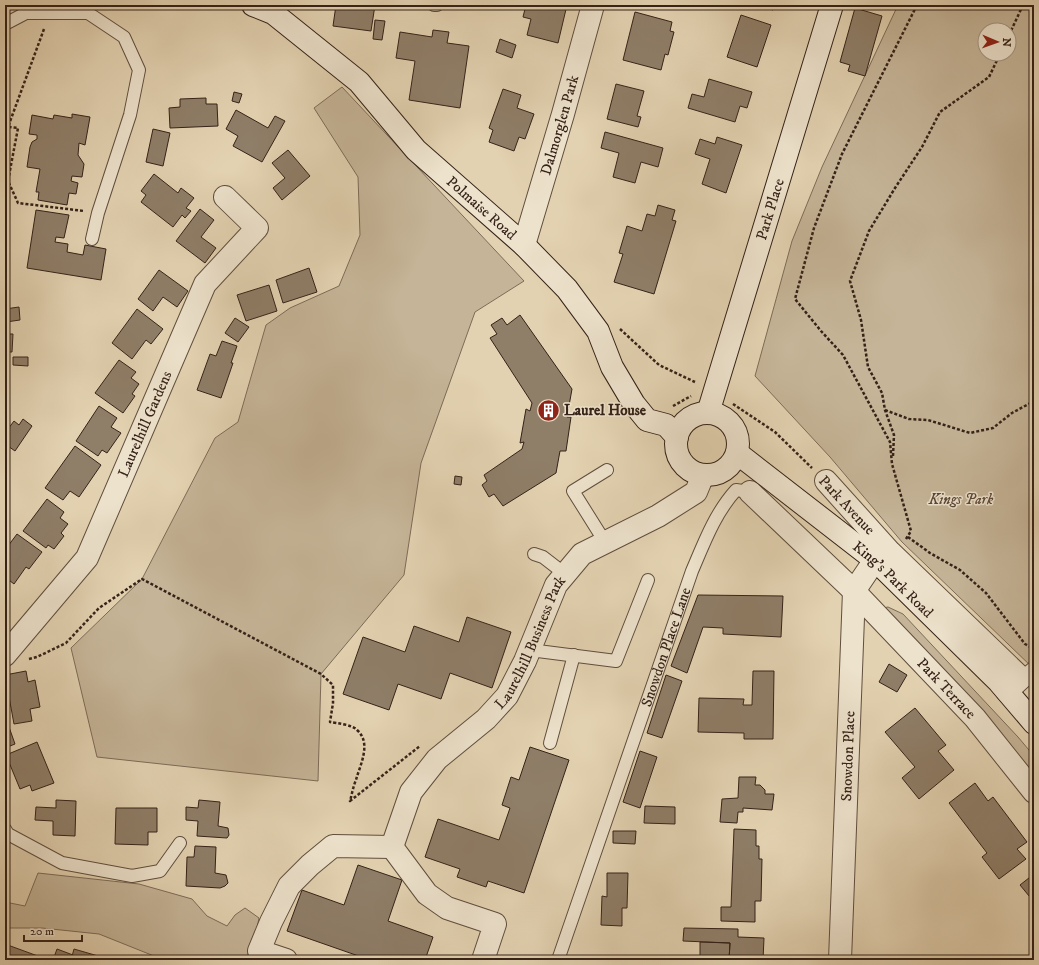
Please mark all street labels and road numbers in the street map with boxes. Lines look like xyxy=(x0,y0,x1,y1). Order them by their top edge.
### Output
street label: Dalmorglen Park xyxy=(536,73,583,178)
street label: Polmaise Road xyxy=(442,172,521,244)
street label: Park Place xyxy=(752,176,789,242)
street label: Laurelhill Gardens xyxy=(114,368,176,480)
street label: Park Avenue xyxy=(814,472,879,539)
street label: King's Park Road xyxy=(849,537,938,622)
street label: Laurelhill Business Park xyxy=(491,571,570,713)
street label: Snowdon Place Lane xyxy=(637,585,696,709)
street label: Park Terrace xyxy=(913,654,980,723)
street label: Snowdon Place xyxy=(837,711,859,802)

